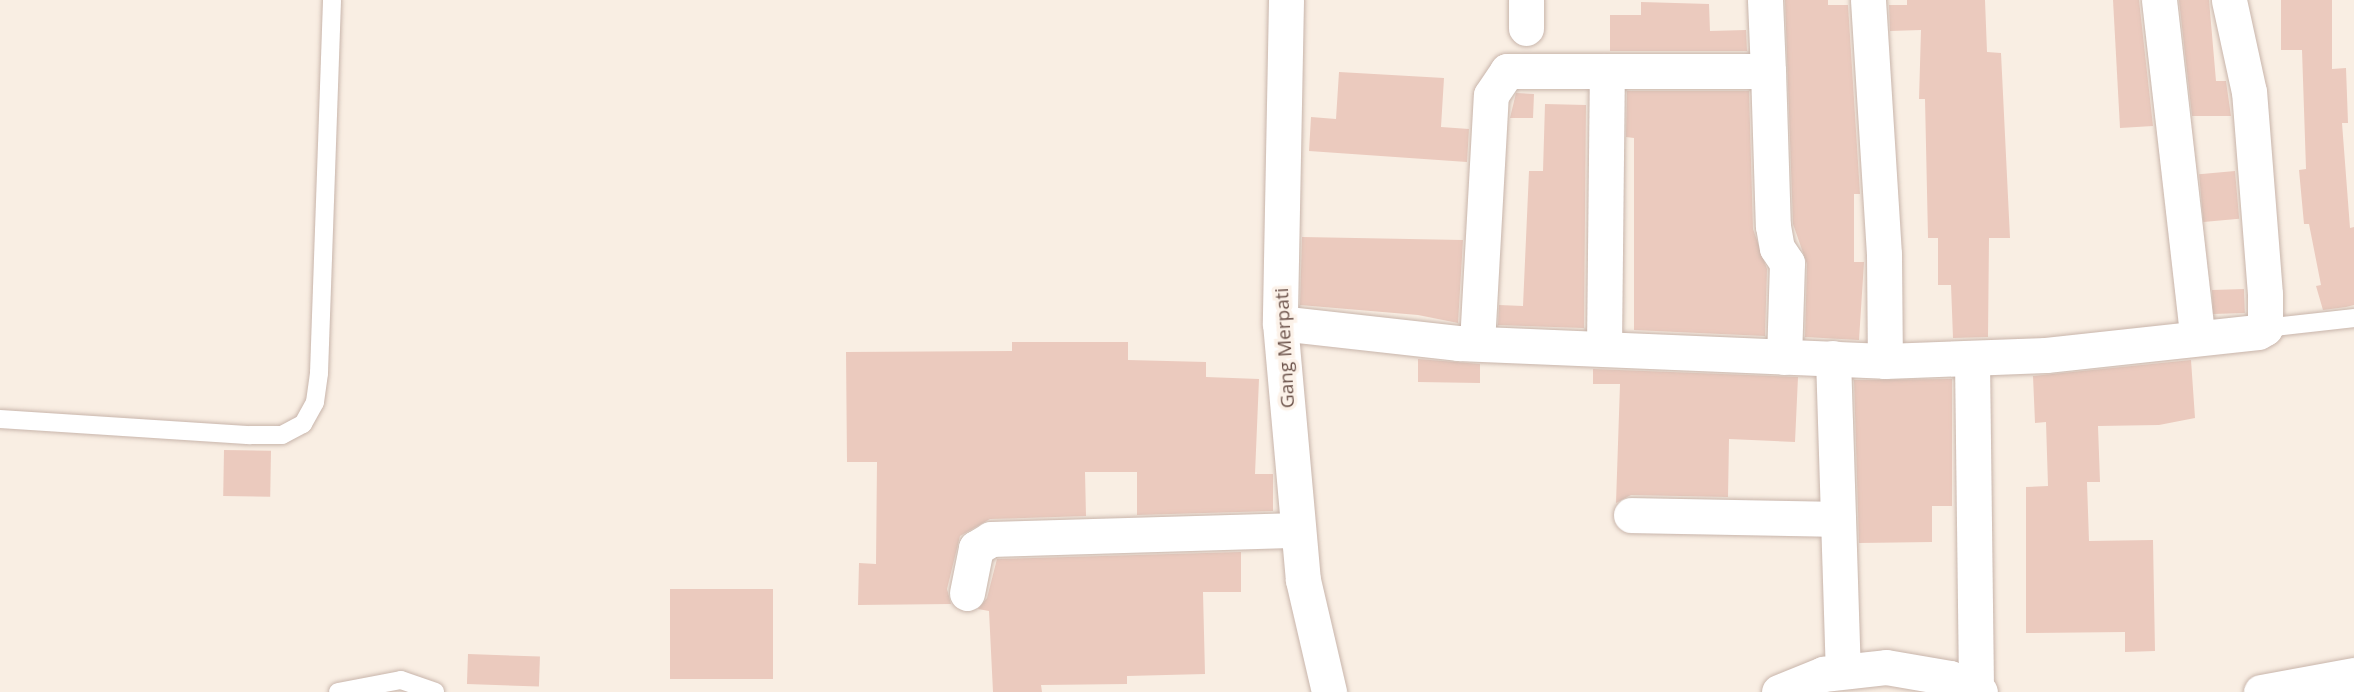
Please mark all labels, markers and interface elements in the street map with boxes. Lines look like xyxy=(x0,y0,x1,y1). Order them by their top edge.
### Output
street label: Gang Merpati xyxy=(1270,287,1300,409)

